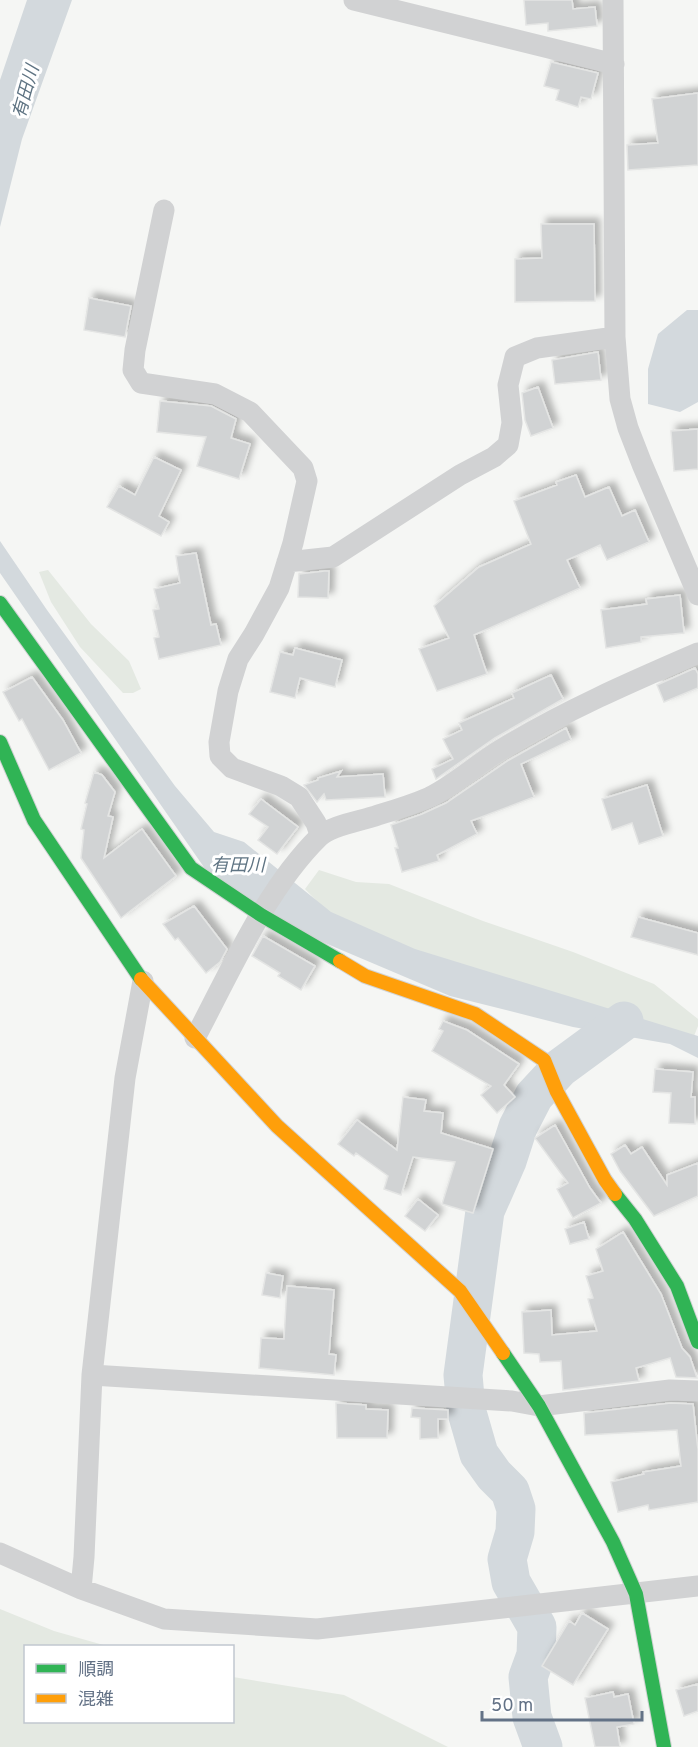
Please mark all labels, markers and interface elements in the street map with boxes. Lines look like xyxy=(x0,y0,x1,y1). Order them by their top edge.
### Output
water label: 有田川 xyxy=(9,61,46,121)
water label: 有田川 xyxy=(211,855,267,878)
legend xyxy=(24,1645,234,1723)
text: 順調 xyxy=(78,1659,114,1682)
scale bar xyxy=(482,1684,642,1722)
text: 混雑 xyxy=(78,1689,114,1712)
text: 50 m xyxy=(491,1695,533,1718)

